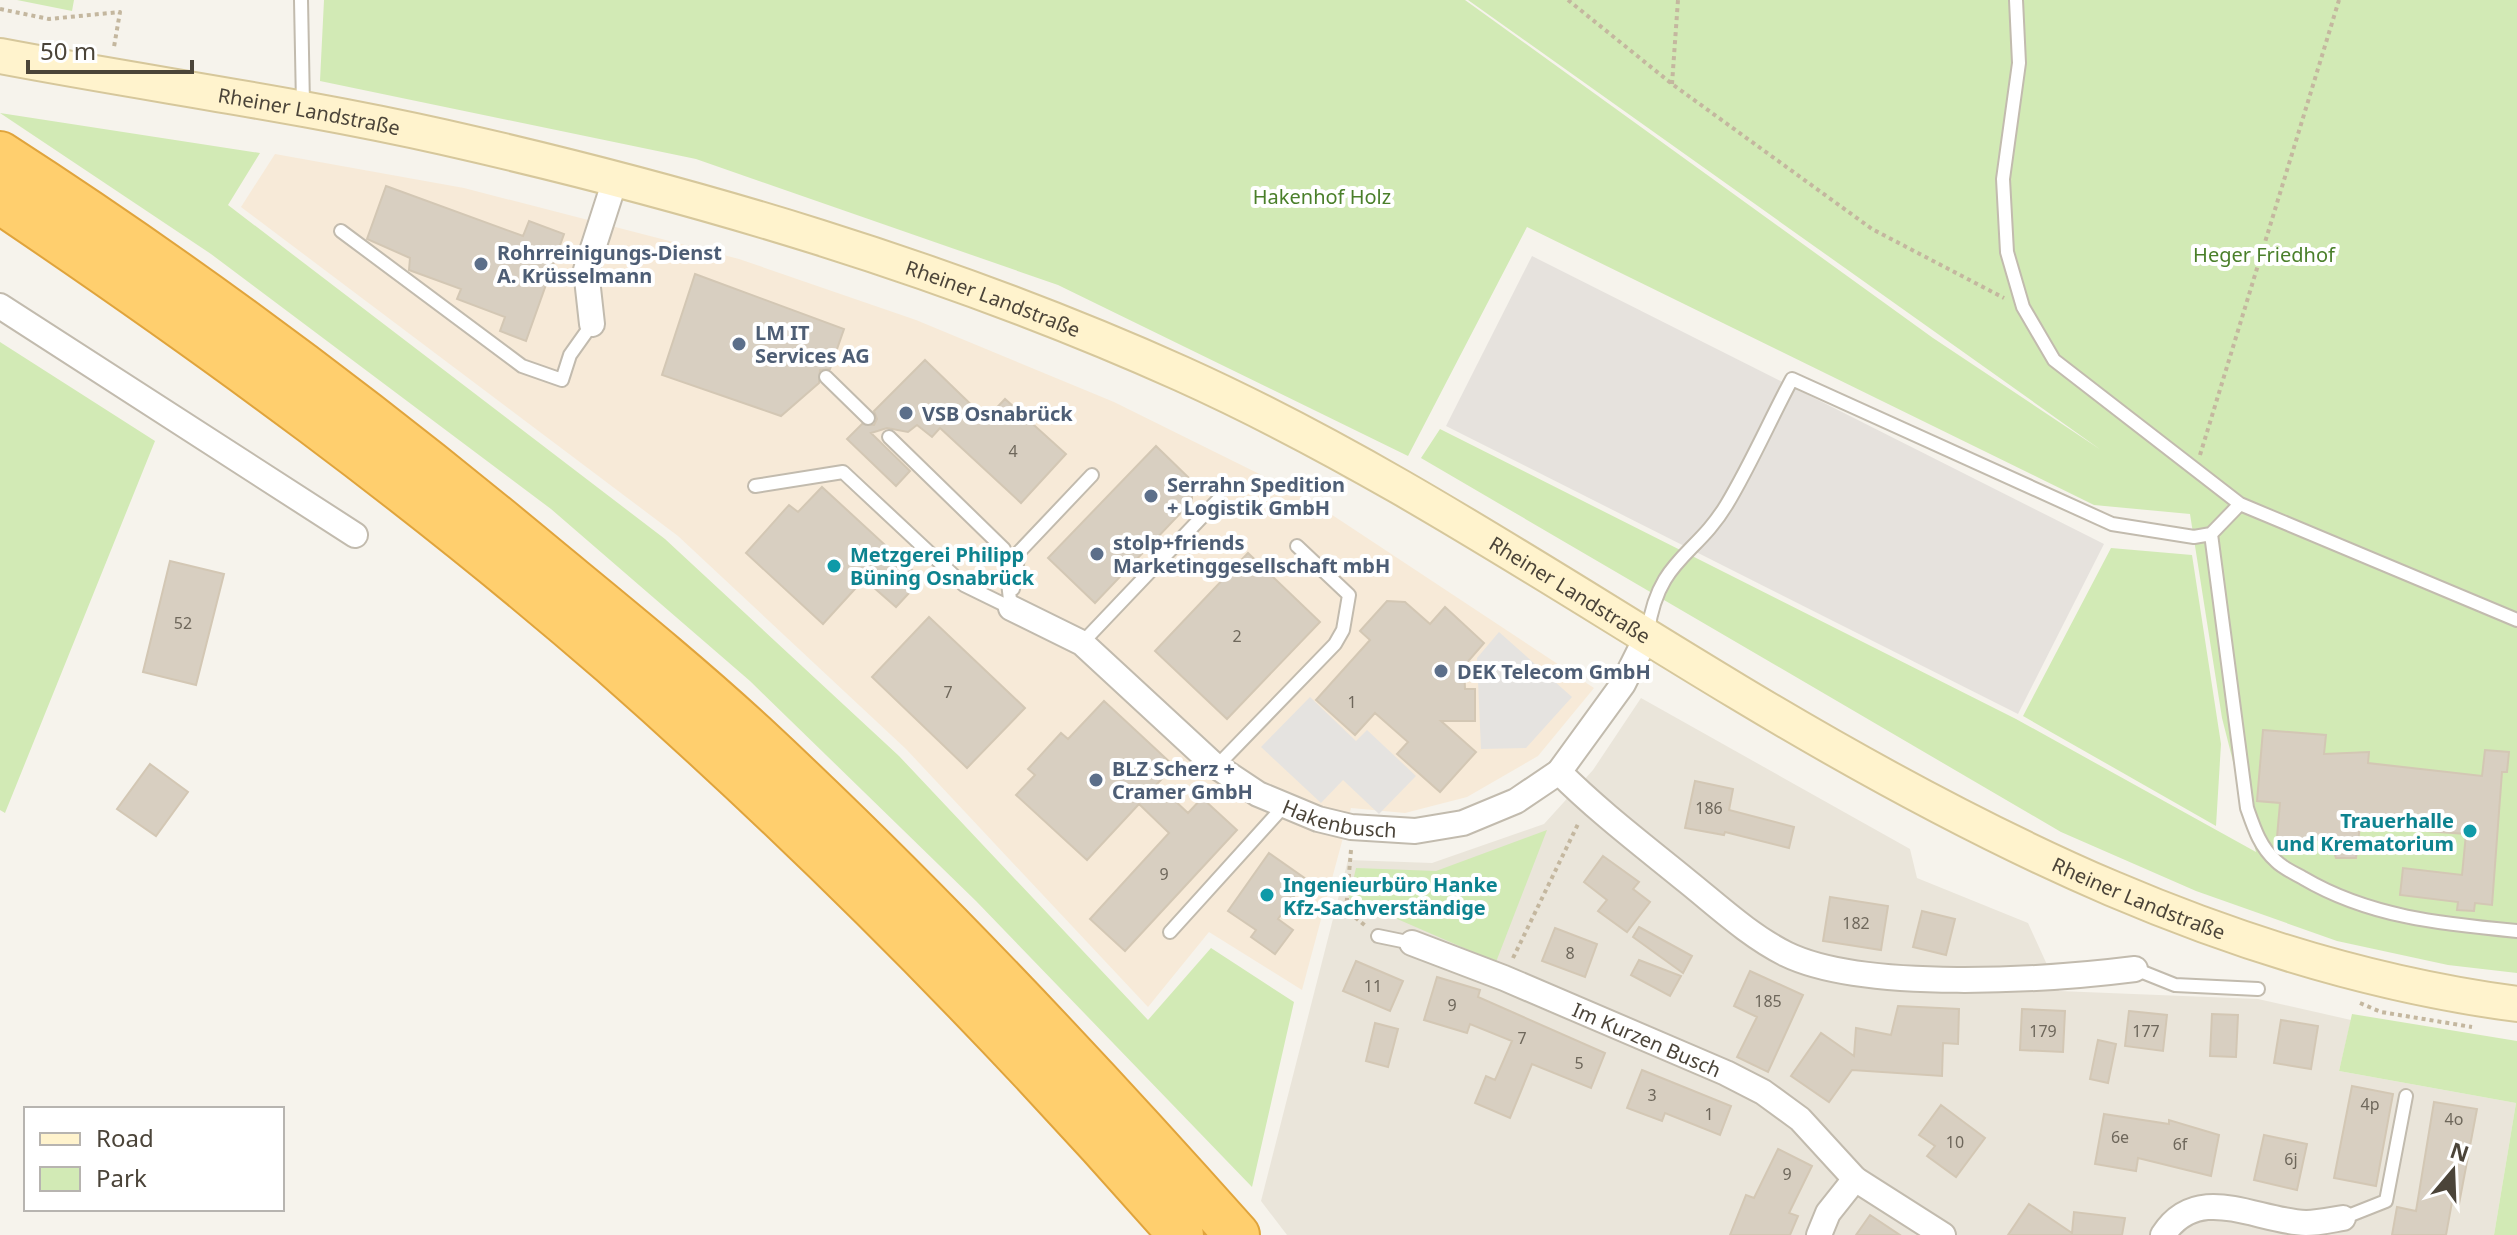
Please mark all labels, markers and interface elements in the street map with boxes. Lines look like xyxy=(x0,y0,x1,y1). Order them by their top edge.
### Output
scale bar xyxy=(28,24,192,74)
text: 50 m xyxy=(40,34,96,67)
street label: Rheiner Landstraße xyxy=(216,81,403,141)
park label: Hakenhof Holz xyxy=(1253,183,1391,210)
place label: Rohrreinigungs-Dienst A. Krüsselmann xyxy=(497,239,722,289)
park label: Heger Friedhof xyxy=(2193,241,2336,268)
street label: Rheiner Landstraße xyxy=(902,253,1085,343)
marker: Rohrreinigungs-Dienst A. Krüsselmann xyxy=(472,255,490,273)
place label: LM IT Services AG xyxy=(755,319,870,369)
marker: LM IT Services AG xyxy=(730,335,748,353)
place label: VSB Osnabrück xyxy=(922,400,1073,427)
marker: VSB Osnabrück xyxy=(897,404,915,422)
house number: 4 xyxy=(1008,440,1018,462)
place label: Serrahn Spedition + Logistik GmbH xyxy=(1167,471,1345,521)
marker: Serrahn Spedition + Logistik GmbH xyxy=(1142,487,1160,505)
place label: stolp+friends Marketinggesellschaft mbH xyxy=(1113,529,1390,579)
street label: Rheiner Landstraße xyxy=(1485,529,1656,649)
place label: Metzgerei Philipp Büning Osnabrück xyxy=(850,541,1035,591)
marker: stolp+friends Marketinggesellschaft mbH xyxy=(1088,545,1106,563)
marker: Metzgerei Philipp Büning Osnabrück xyxy=(825,557,843,575)
house number: 52 xyxy=(174,612,192,634)
house number: 2 xyxy=(1232,625,1242,647)
place label: DEK Telecom GmbH xyxy=(1457,658,1651,685)
marker: DEK Telecom GmbH xyxy=(1432,662,1450,680)
house number: 7 xyxy=(943,681,953,703)
house number: 1 xyxy=(1347,691,1357,713)
place label: BLZ Scherz + Cramer GmbH xyxy=(1112,755,1253,805)
marker: BLZ Scherz + Cramer GmbH xyxy=(1087,771,1105,789)
street label: Hakenbusch xyxy=(1279,792,1398,843)
house number: 186 xyxy=(1695,797,1723,819)
place label: Trauerhalle und Krematorium xyxy=(2276,807,2454,857)
marker: Trauerhalle und Krematorium xyxy=(2461,822,2479,840)
street label: Rheiner Landstraße xyxy=(2048,850,2229,945)
house number: 9 xyxy=(1159,863,1169,885)
place label: Ingenieurbüro Hanke Kfz-Sachverständige xyxy=(1283,871,1498,921)
marker: Ingenieurbüro Hanke Kfz-Sachverständige xyxy=(1258,886,1276,904)
house number: 182 xyxy=(1842,912,1870,934)
house number: 8 xyxy=(1565,942,1575,964)
house number: 11 xyxy=(1364,975,1382,997)
house number: 185 xyxy=(1754,990,1782,1012)
house number: 9 xyxy=(1447,994,1457,1016)
street label: Im Kurzen Busch xyxy=(1569,996,1725,1083)
house number: 179 xyxy=(2029,1020,2057,1042)
house number: 177 xyxy=(2132,1020,2160,1042)
house number: 7 xyxy=(1517,1027,1527,1049)
house number: 5 xyxy=(1574,1052,1584,1074)
house number: 3 xyxy=(1647,1084,1657,1106)
house number: 4p xyxy=(2361,1093,2380,1115)
house number: 1 xyxy=(1704,1103,1714,1125)
legend xyxy=(24,1107,284,1211)
house number: 4o xyxy=(2445,1108,2463,1130)
text: Road xyxy=(96,1121,154,1154)
house number: 6e xyxy=(2111,1126,2129,1148)
house number: 10 xyxy=(1946,1131,1964,1153)
north arrow xyxy=(2413,1131,2493,1211)
house number: 6f xyxy=(2173,1133,2189,1155)
text: N xyxy=(2446,1134,2473,1168)
house number: 6j xyxy=(2284,1148,2298,1170)
text: Park xyxy=(96,1161,147,1194)
house number: 9 xyxy=(1782,1163,1792,1185)

